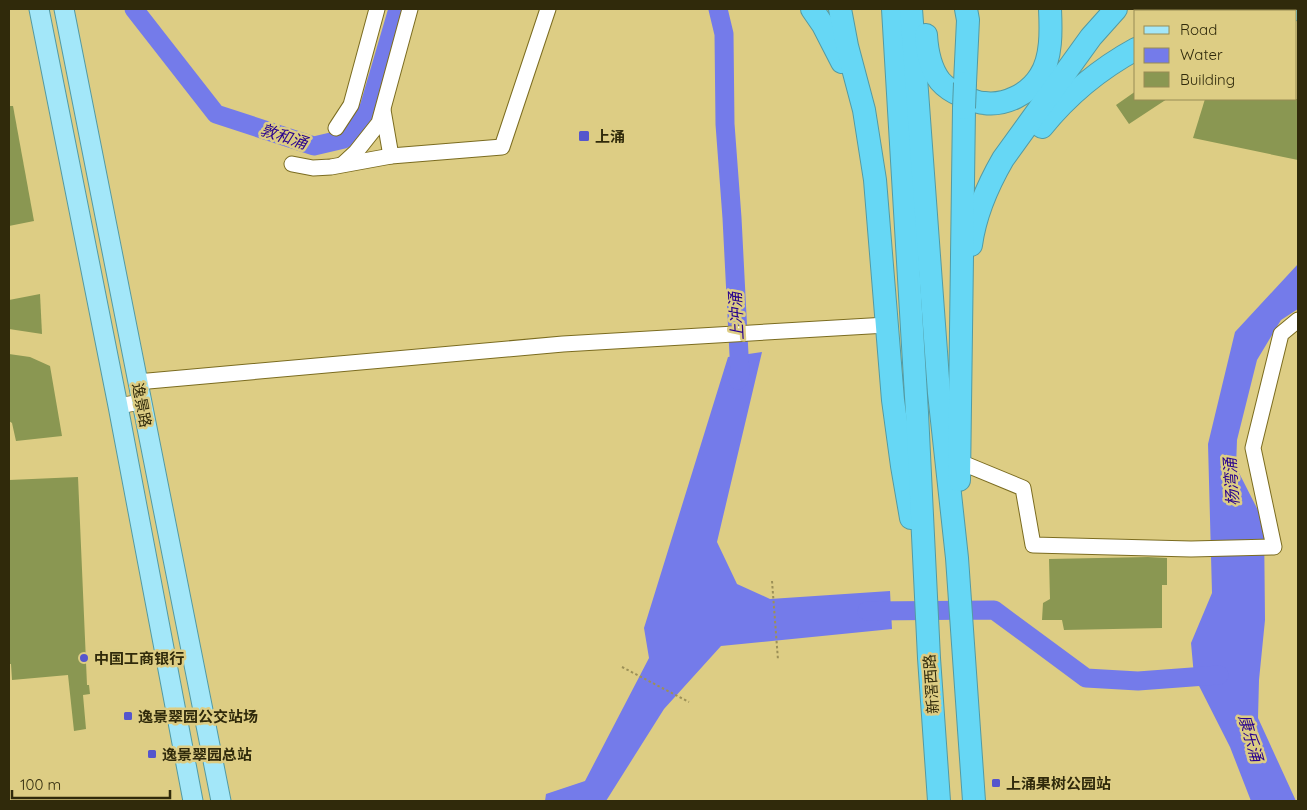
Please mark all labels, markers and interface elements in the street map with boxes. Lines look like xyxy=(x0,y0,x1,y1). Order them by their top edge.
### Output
legend xyxy=(1134,10,1297,100)
text: Road xyxy=(1180,20,1217,39)
text: Water xyxy=(1180,45,1223,64)
text: Building xyxy=(1180,70,1235,89)
water label: 敦和涌 xyxy=(258,119,312,154)
place label: 上涌 xyxy=(595,127,625,146)
marker: 上涌 xyxy=(577,129,591,143)
water label: 上冲涌 xyxy=(725,290,747,340)
street label: 逸景路 xyxy=(128,381,156,429)
water label: 杨湾涌 xyxy=(1219,455,1243,507)
place label: 中国工商银行 xyxy=(94,649,184,668)
marker: 中国工商银行 xyxy=(78,652,90,664)
street label: 新滘西路 xyxy=(919,653,943,715)
place label: 逸景翠园公交站场 xyxy=(138,707,258,726)
marker: 逸景翠园公交站场 xyxy=(122,710,134,722)
water label: 康乐涌 xyxy=(1235,712,1268,766)
place label: 逸景翠园总站 xyxy=(162,745,252,764)
marker: 逸景翠园总站 xyxy=(146,748,158,760)
scale bar xyxy=(12,768,170,800)
place label: 上涌果树公园站 xyxy=(1006,774,1111,793)
text: 100 m xyxy=(20,775,61,794)
marker: 上涌果树公园站 xyxy=(990,777,1002,789)

